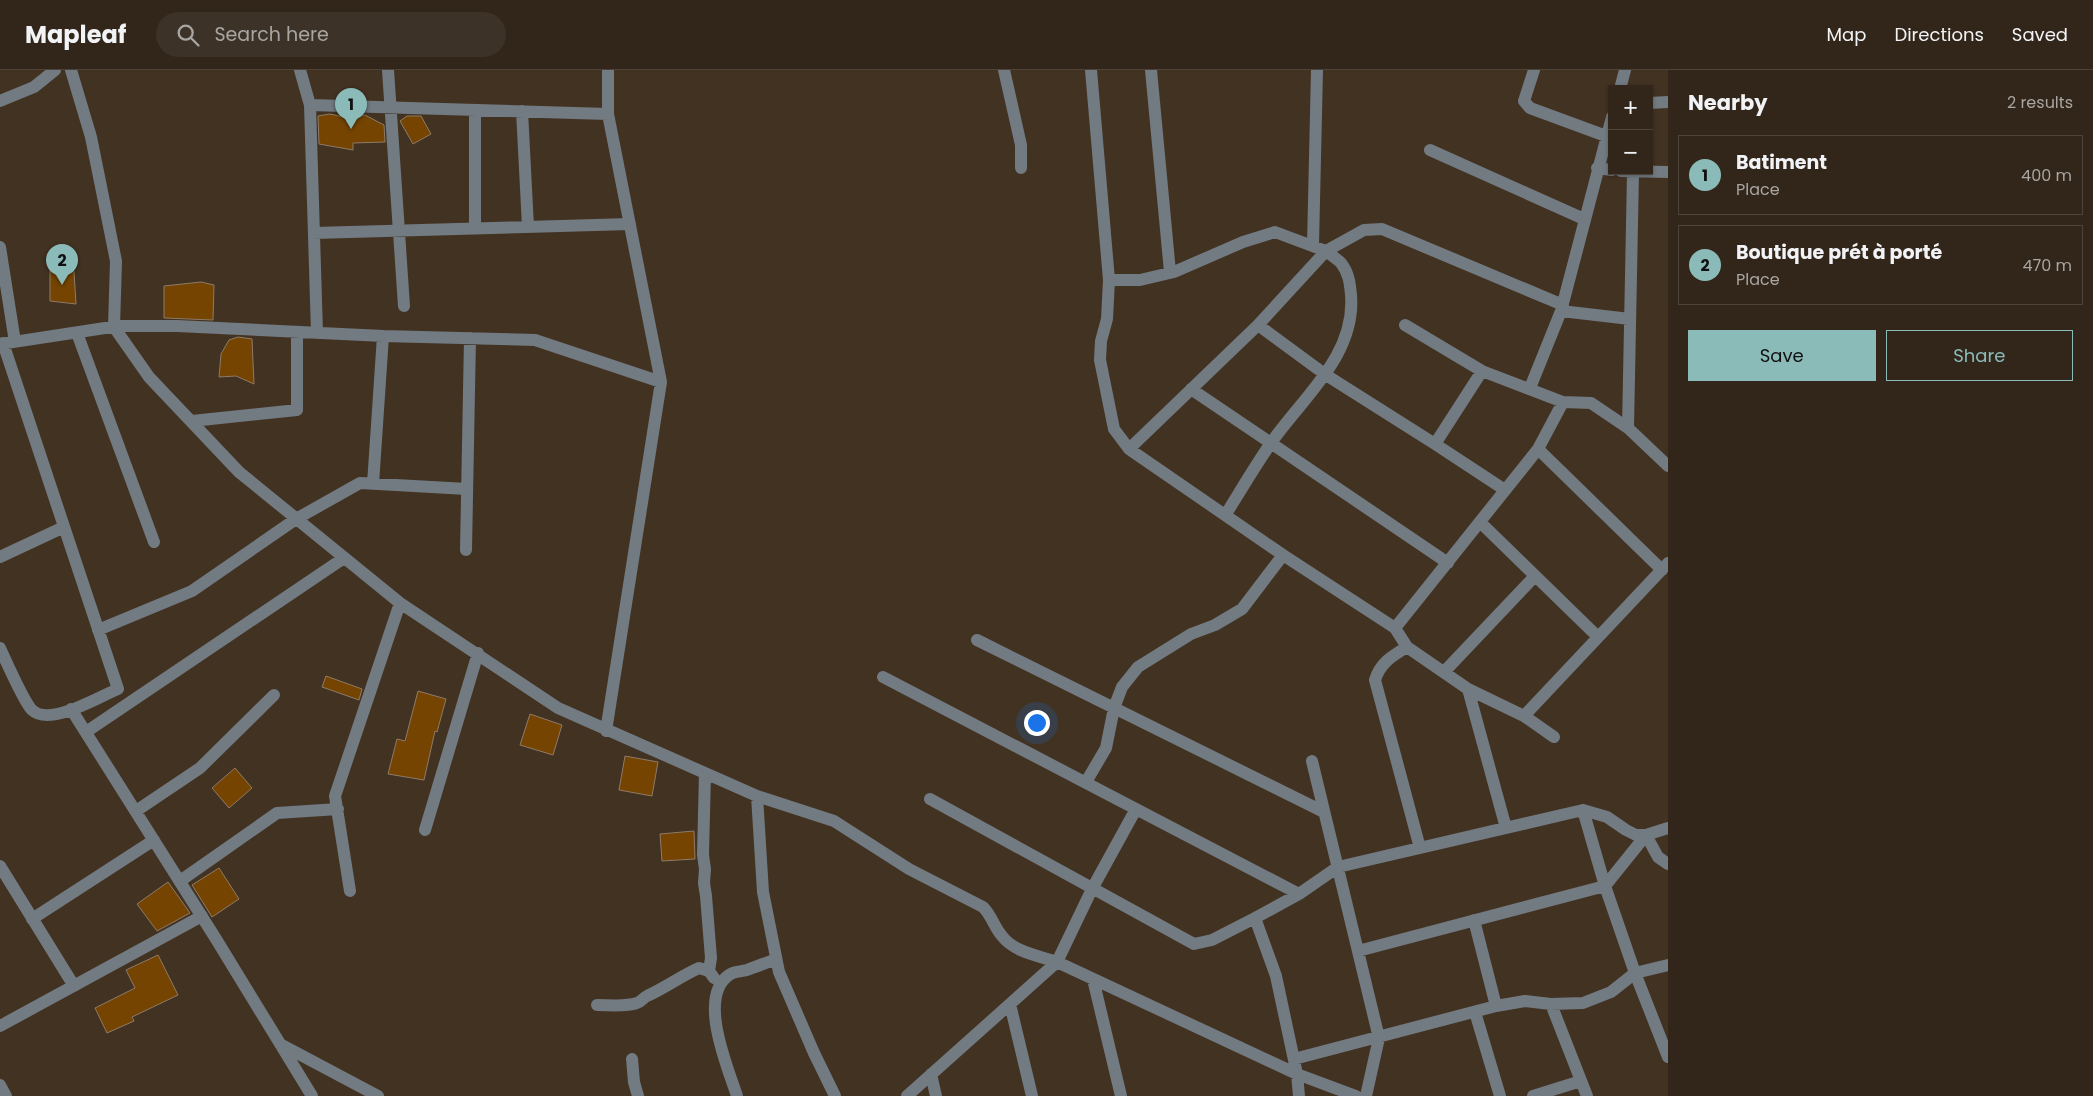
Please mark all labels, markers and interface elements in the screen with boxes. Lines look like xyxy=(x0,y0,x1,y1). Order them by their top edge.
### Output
search box xyxy=(156,12,506,57)
text: Mapleaf xyxy=(25,18,126,51)
icon: search xyxy=(174,21,202,49)
text: Search here xyxy=(214,21,329,48)
text: Map xyxy=(1827,22,1866,47)
text: Directions xyxy=(1894,22,1984,47)
text: Saved xyxy=(2012,22,2068,47)
map controls xyxy=(1608,85,1653,175)
button: + xyxy=(1608,85,1653,130)
pin: 1 xyxy=(335,88,367,129)
text: Nearby xyxy=(1688,88,1768,117)
text: 2 results xyxy=(2007,91,2073,114)
button: − xyxy=(1608,130,1653,175)
text: Batiment xyxy=(1736,149,1827,176)
text: 1 xyxy=(1702,164,1708,187)
text: 400 m xyxy=(2021,164,2072,187)
text: Place xyxy=(1736,178,1780,201)
text: Boutique prét à porté xyxy=(1736,239,1942,266)
pin: 2 xyxy=(46,244,78,285)
text: 2 xyxy=(1700,254,1710,277)
text: 470 m xyxy=(2022,254,2072,277)
text: Place xyxy=(1736,268,1780,291)
button: Save xyxy=(1688,330,1876,381)
button: Share xyxy=(1886,330,2073,381)
your location xyxy=(1024,710,1050,736)

